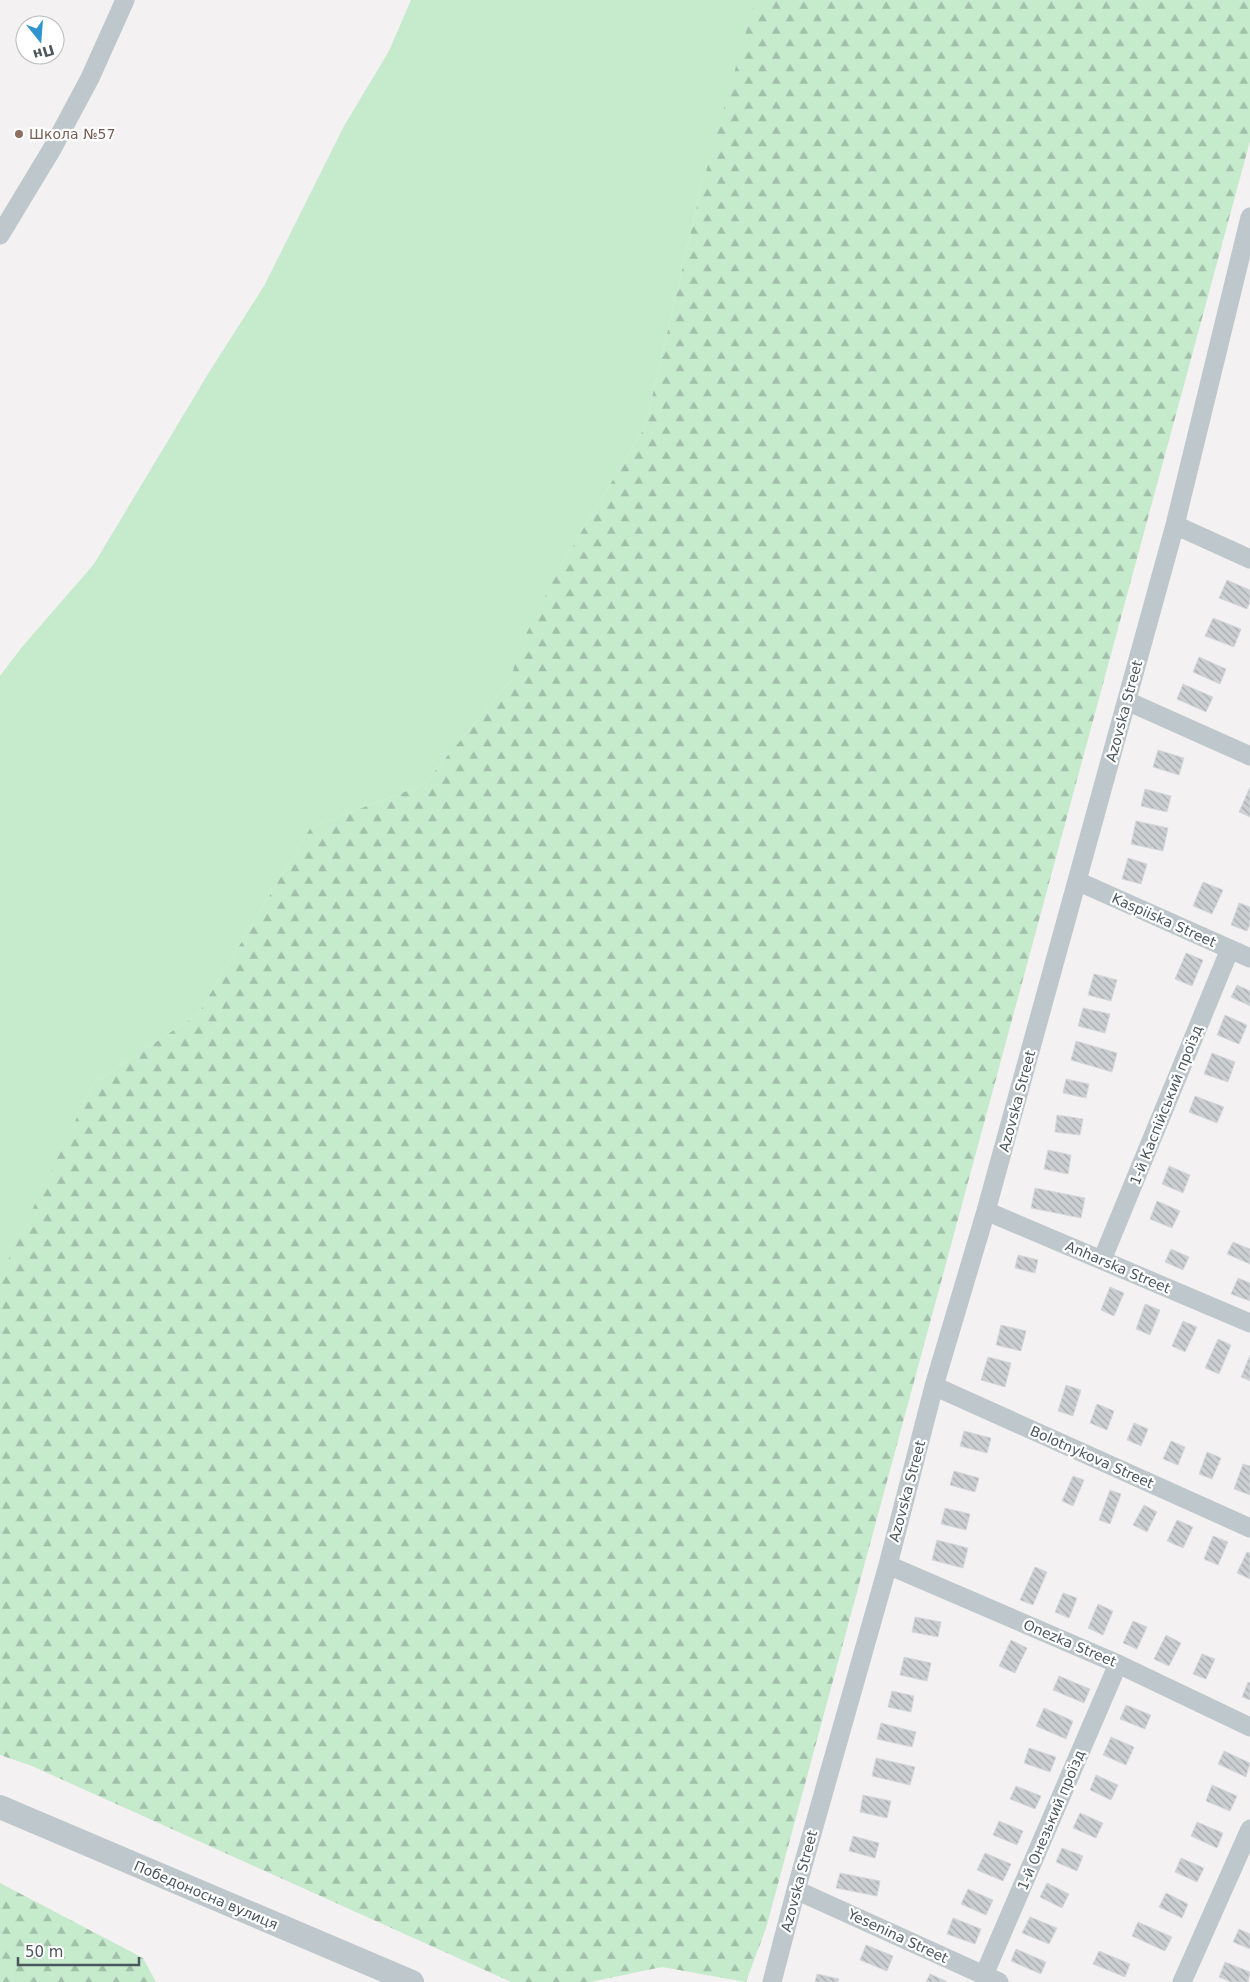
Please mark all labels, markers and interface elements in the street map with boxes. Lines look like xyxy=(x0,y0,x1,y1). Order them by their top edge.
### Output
north arrow xyxy=(15,15,65,65)
text: Пн xyxy=(31,42,56,63)
place label: Школа №57 xyxy=(29,126,115,142)
marker: Школа №57 xyxy=(13,128,25,140)
street label: Azovska Street xyxy=(1103,658,1145,764)
street label: Kaspiiska Street xyxy=(1109,890,1219,950)
street label: 1-й Каспійський проїзд xyxy=(1127,1023,1205,1187)
street label: Azovska Street xyxy=(996,1048,1038,1154)
street label: Anharska Street xyxy=(1063,1238,1173,1297)
street label: Bolotnykova Street xyxy=(1028,1423,1157,1492)
street label: Azovska Street xyxy=(886,1438,928,1544)
street label: Onezka Street xyxy=(1021,1616,1119,1670)
street label: 1-й Онезький проїзд xyxy=(1014,1748,1088,1892)
street label: Azovska Street xyxy=(778,1828,820,1934)
street label: Победоносна вулиця xyxy=(132,1857,280,1933)
street label: Yesenina Street xyxy=(845,1905,951,1966)
scale bar xyxy=(18,1934,139,1966)
text: 50 m xyxy=(25,1943,63,1961)

